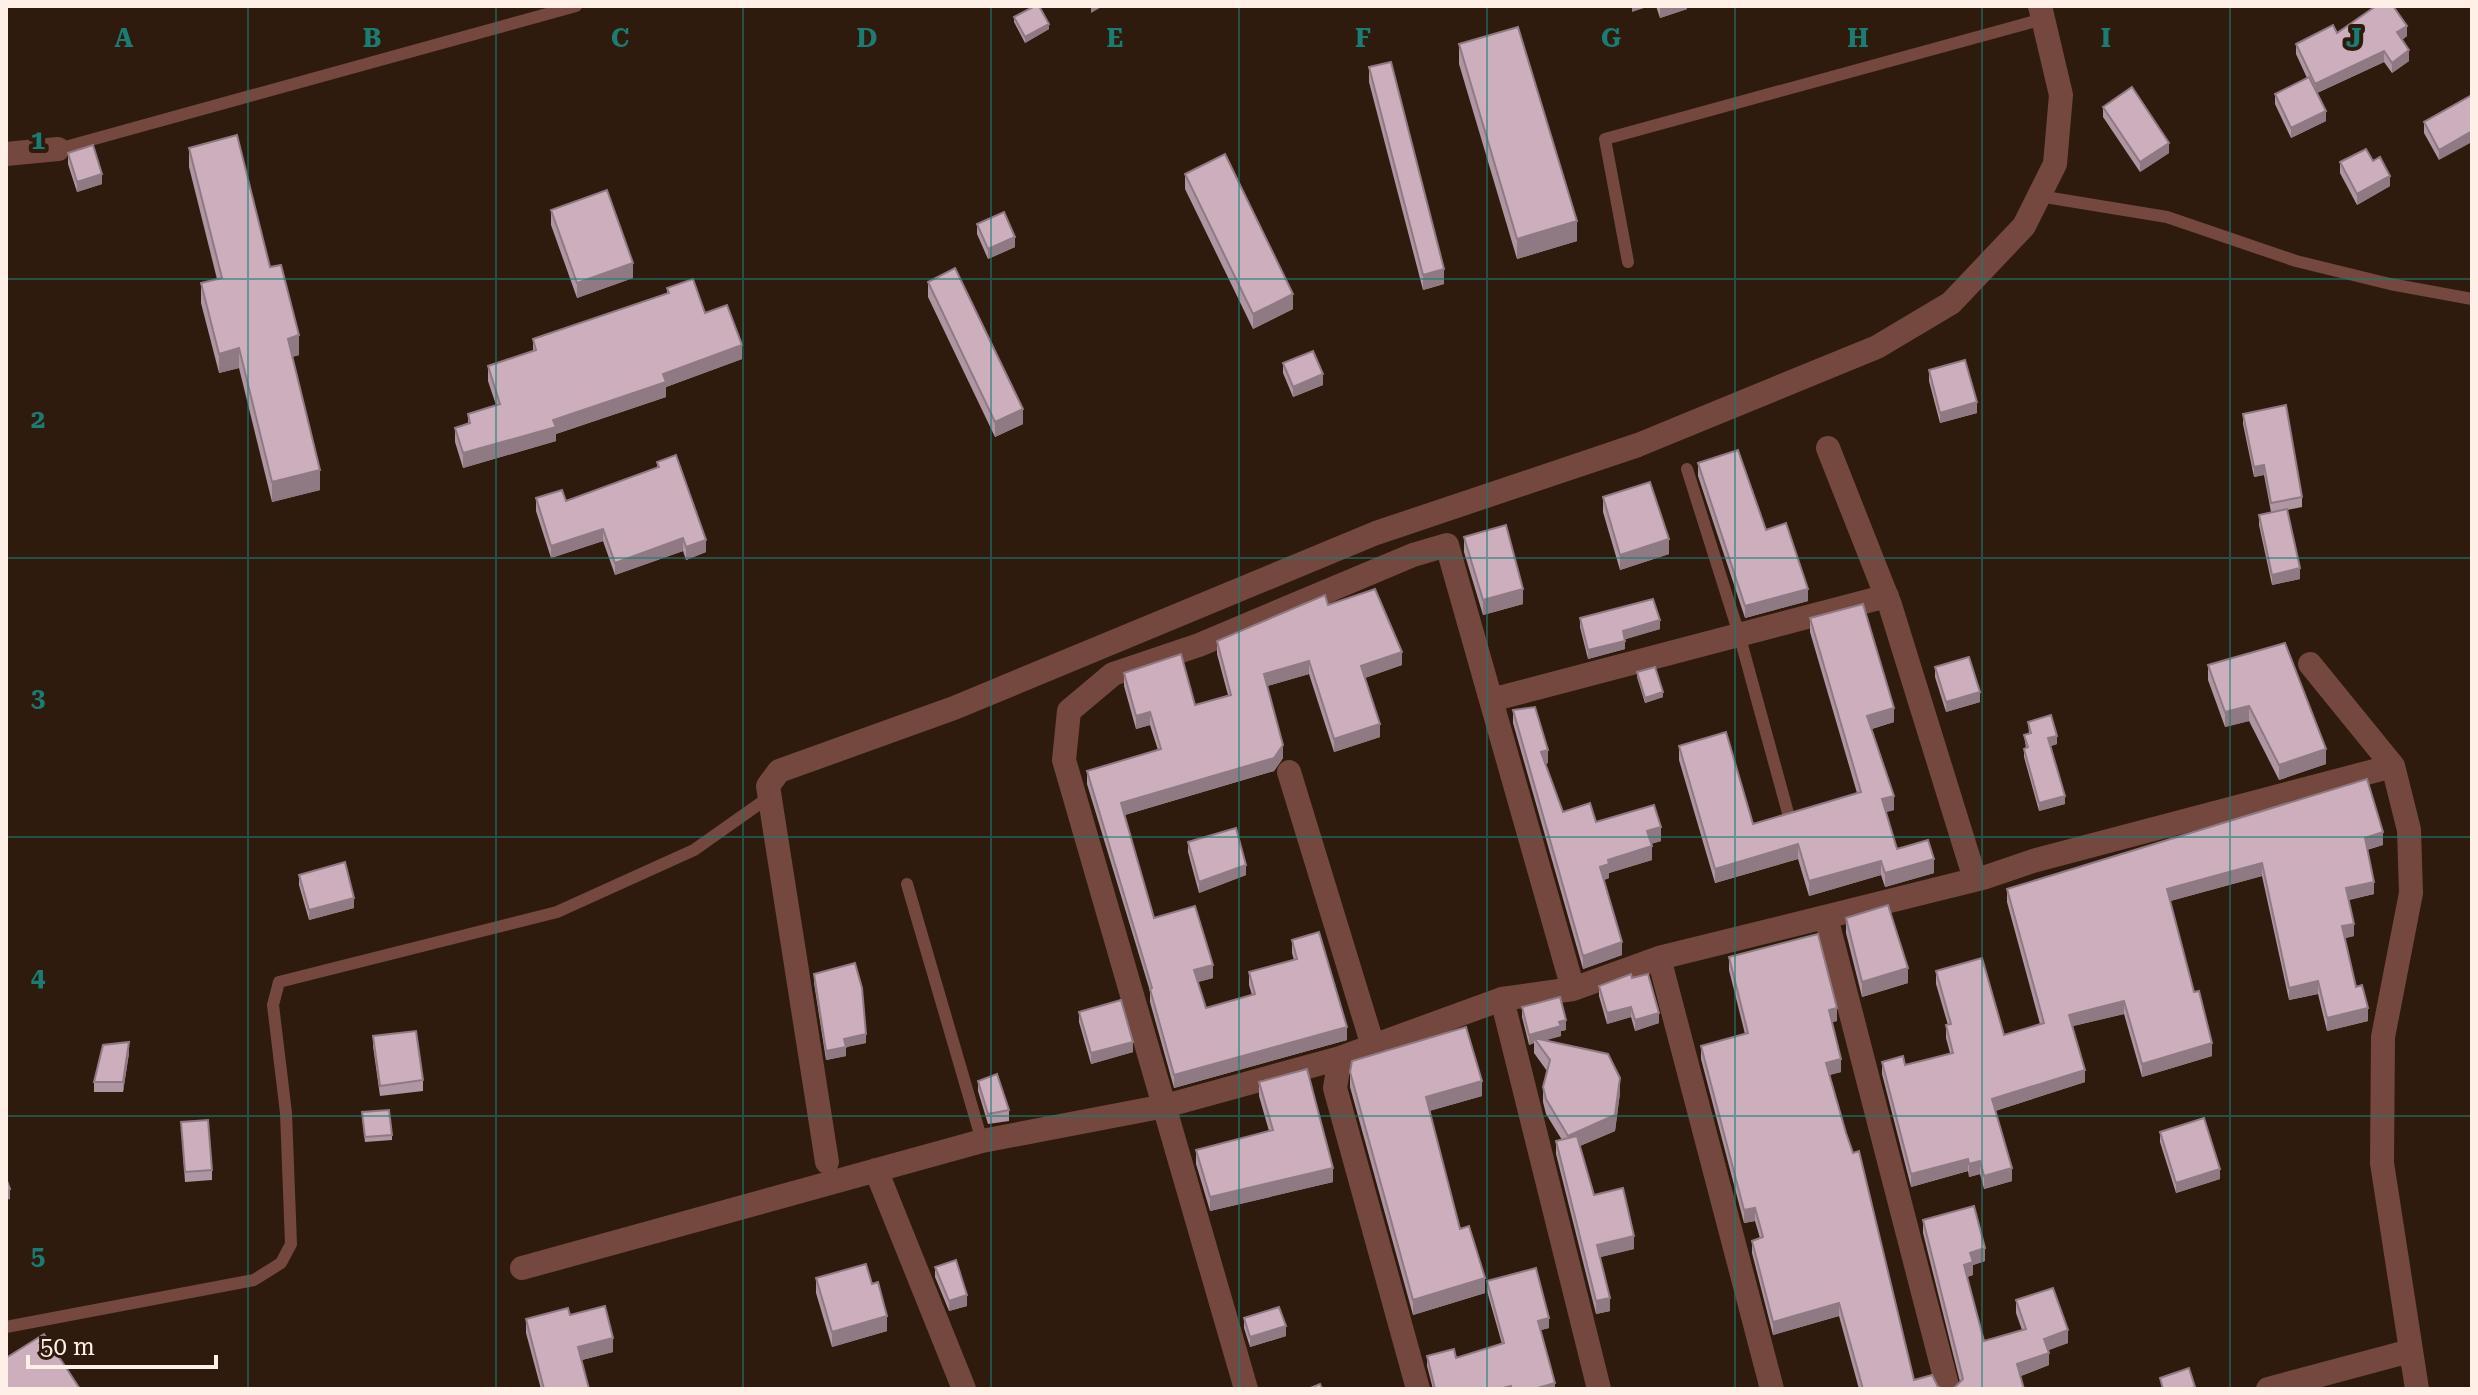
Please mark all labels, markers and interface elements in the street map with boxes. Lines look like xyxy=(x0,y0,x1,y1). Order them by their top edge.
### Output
text: A xyxy=(115,23,134,53)
text: B xyxy=(363,23,381,53)
text: C xyxy=(611,23,629,53)
text: D xyxy=(857,23,877,53)
text: E xyxy=(1107,23,1123,53)
text: F xyxy=(1355,23,1371,53)
text: G xyxy=(1601,23,1621,53)
text: H xyxy=(1847,23,1869,53)
text: I xyxy=(2101,23,2111,53)
text: J xyxy=(2346,23,2362,53)
text: 1 xyxy=(31,125,45,155)
text: 2 xyxy=(31,404,45,434)
text: 3 xyxy=(31,683,45,713)
text: 4 xyxy=(31,962,46,992)
text: 5 xyxy=(31,1241,45,1271)
scale bar xyxy=(28,1319,216,1369)
text: 50 m xyxy=(40,1333,95,1361)

